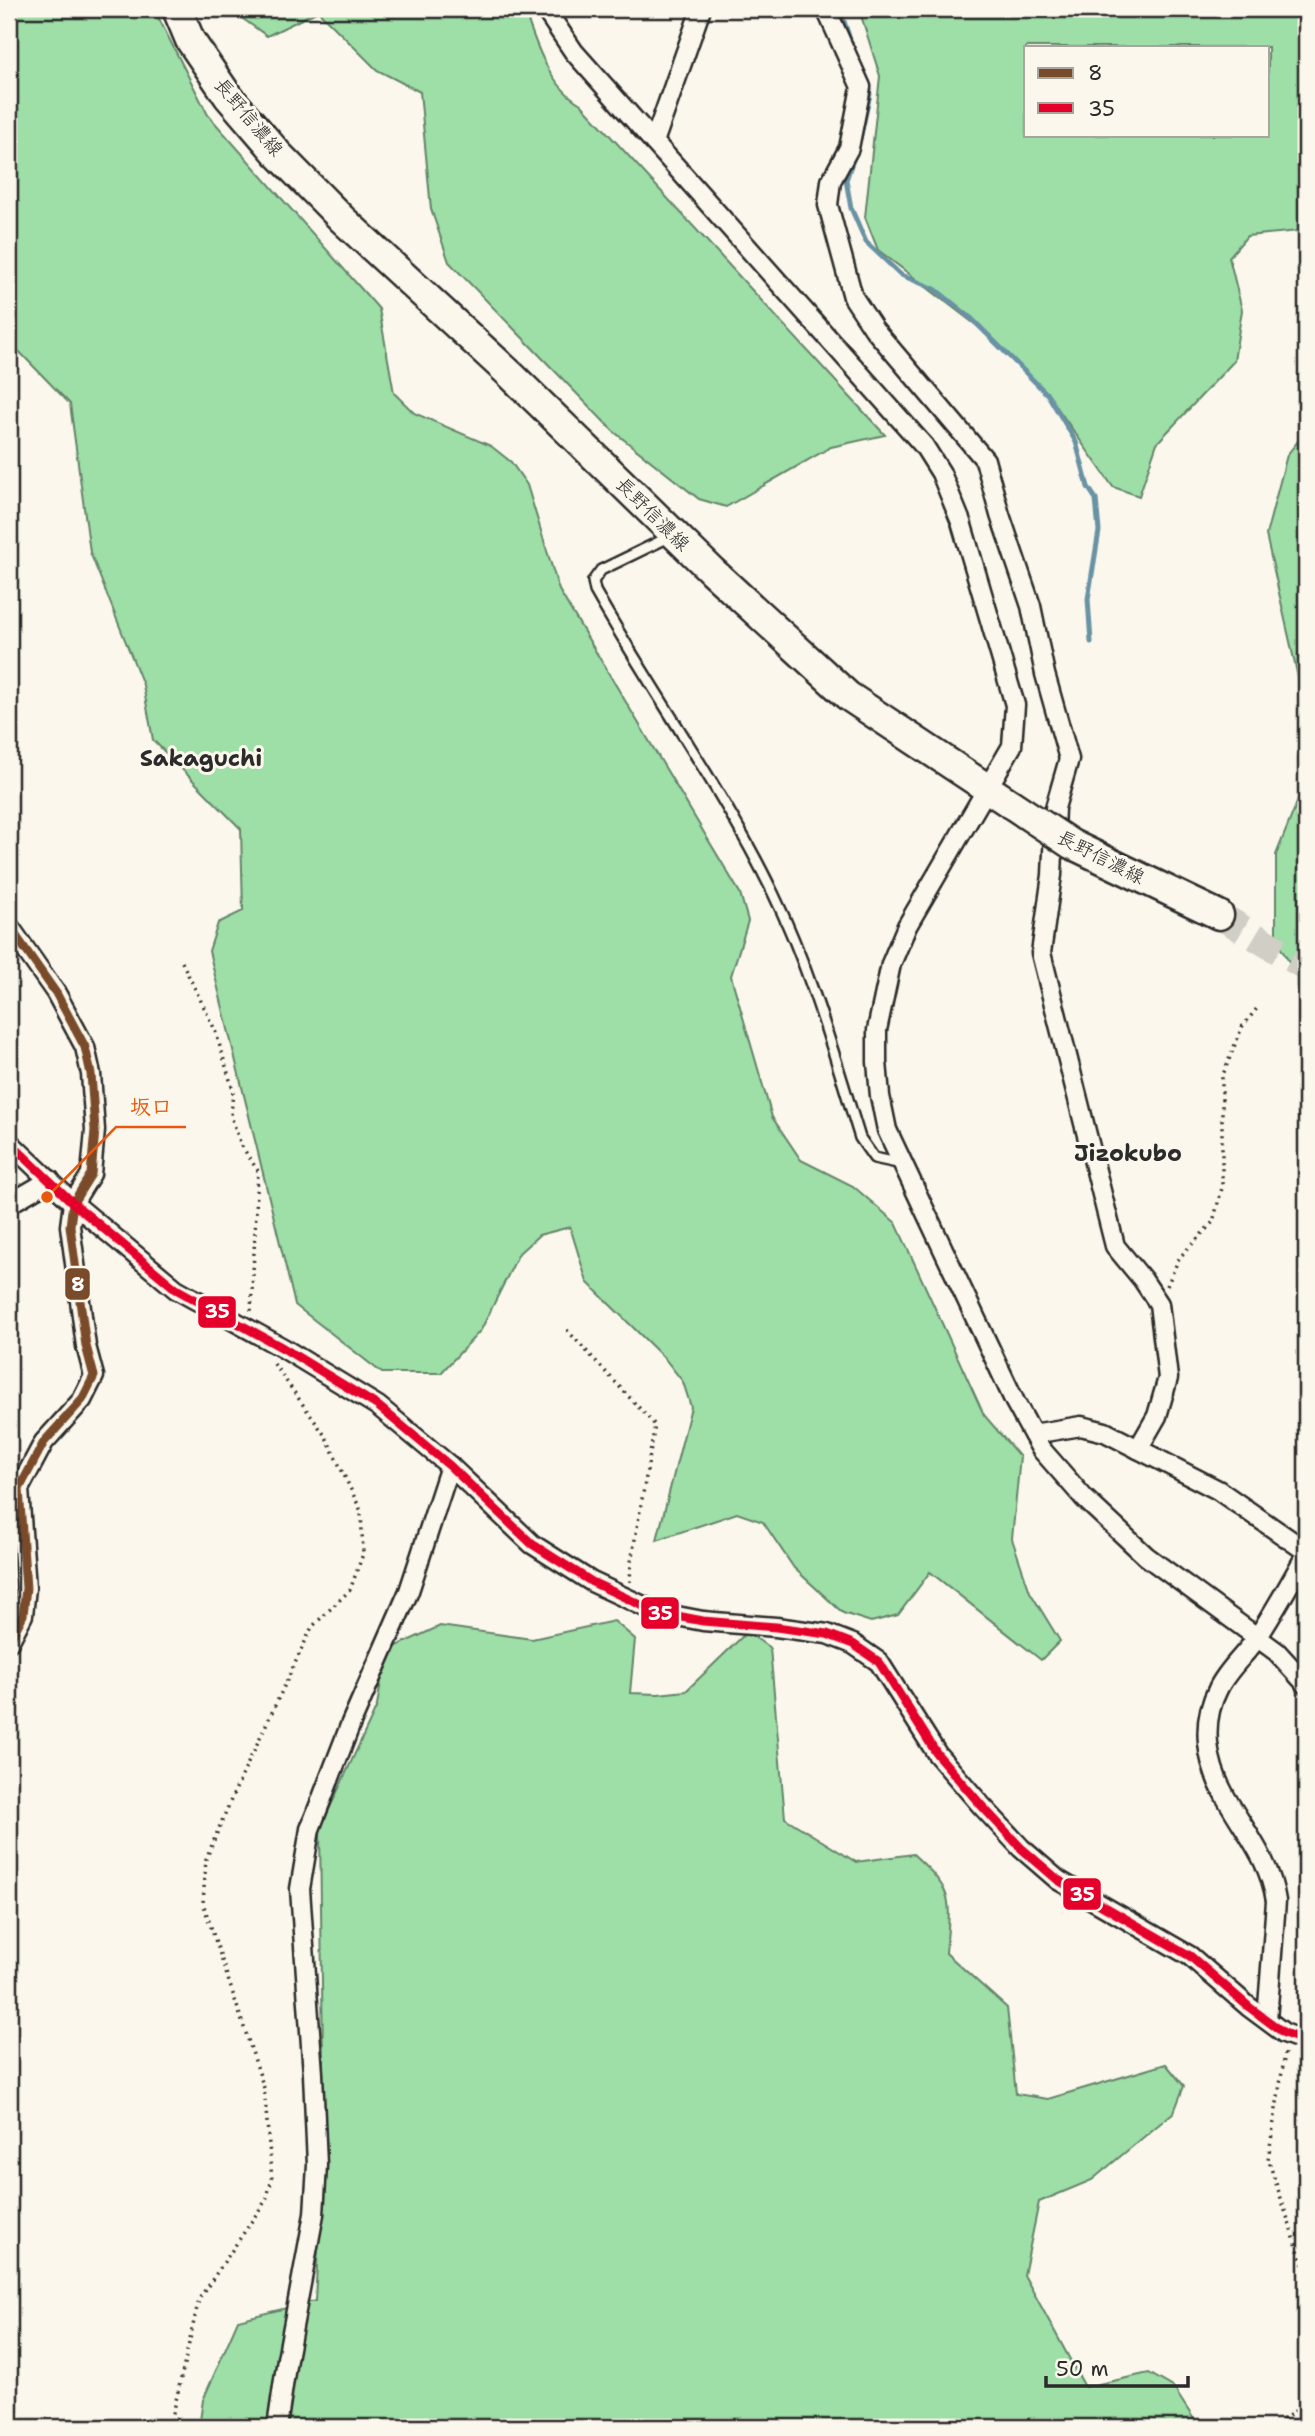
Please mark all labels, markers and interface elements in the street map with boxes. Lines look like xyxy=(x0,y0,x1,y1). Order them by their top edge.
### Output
legend xyxy=(1024,46,1270,136)
text: 8 xyxy=(1088,59,1103,87)
street label: 長野信濃線 xyxy=(209,73,289,161)
text: 35 xyxy=(1088,95,1115,123)
street label: 長野信濃線 xyxy=(611,472,695,556)
district label: Sakaguchi xyxy=(140,743,262,773)
street label: 長野信濃線 xyxy=(1053,824,1149,890)
callout: 坂口 xyxy=(116,1085,186,1127)
text: 坂口 xyxy=(130,1093,172,1121)
district label: Jizokubo xyxy=(1074,1138,1182,1168)
line badge: 8 xyxy=(64,1267,91,1301)
text: 8 xyxy=(71,1272,85,1297)
line badge: 35 xyxy=(197,1295,237,1329)
text: 35 xyxy=(204,1299,230,1324)
line badge: 35 xyxy=(640,1596,680,1630)
text: 35 xyxy=(647,1601,673,1626)
line badge: 35 xyxy=(1062,1877,1102,1911)
text: 35 xyxy=(1069,1882,1095,1907)
scale bar xyxy=(1046,2345,1187,2389)
text: 50 m xyxy=(1056,2355,1109,2383)

